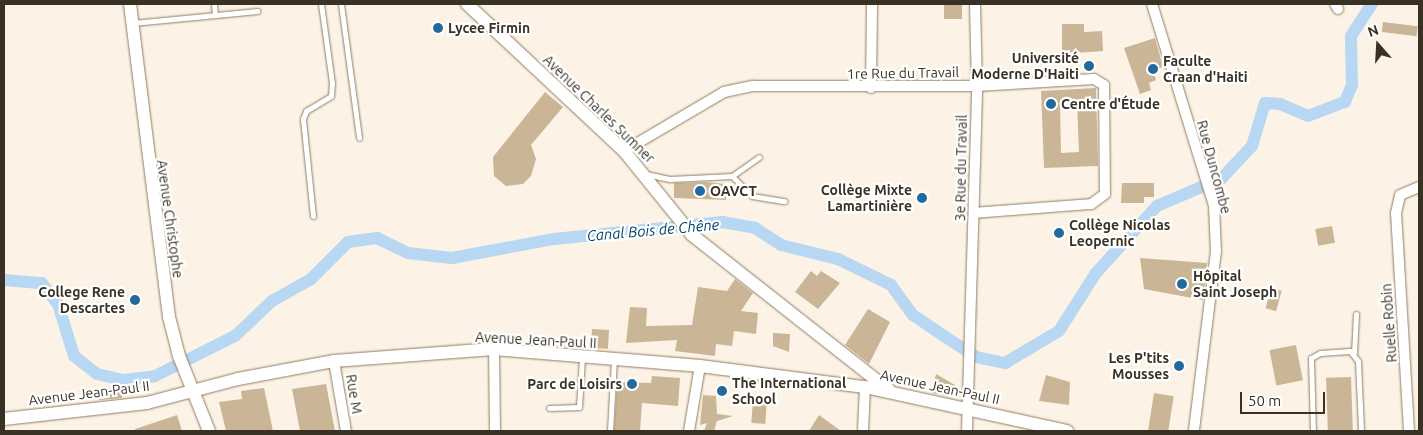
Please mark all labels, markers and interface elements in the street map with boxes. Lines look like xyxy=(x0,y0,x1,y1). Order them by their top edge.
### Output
place label: Lycee Firmin xyxy=(448,20,530,36)
north arrow xyxy=(1353,20,1403,70)
marker: Lycee Firmin xyxy=(432,22,444,34)
text: N xyxy=(1366,22,1381,40)
place label: Université Moderne D'Haiti xyxy=(971,50,1079,82)
street label: Avenue Charles Sumner xyxy=(540,51,658,167)
place label: Faculte Craan d'Haiti xyxy=(1163,53,1248,85)
marker: Université Moderne D'Haiti xyxy=(1083,60,1095,72)
marker: Faculte Craan d'Haiti xyxy=(1147,63,1159,75)
street label: 1re Rue du Travail xyxy=(847,64,959,82)
place label: Centre d'Étude xyxy=(1061,96,1160,112)
marker: Centre d'Étude xyxy=(1045,98,1057,110)
street label: 3e Rue du Travail xyxy=(952,114,970,222)
street label: Rue Duncombe xyxy=(1193,118,1235,216)
street label: Avenue Christophe xyxy=(153,159,187,279)
place label: Collège Mixte Lamartinière xyxy=(821,182,912,214)
place label: OAVCT xyxy=(710,183,757,199)
marker: OAVCT xyxy=(694,185,706,197)
marker: Collège Mixte Lamartinière xyxy=(916,192,928,204)
water label: Canal Bois de Chêne xyxy=(586,215,720,245)
place label: Collège Nicolas Leopernic xyxy=(1069,217,1170,250)
marker: Collège Nicolas Leopernic xyxy=(1053,227,1065,239)
place label: Hôpital Saint Joseph xyxy=(1193,268,1277,300)
marker: Hôpital Saint Joseph xyxy=(1175,277,1189,291)
street label: Ruelle Robin xyxy=(1378,283,1400,363)
place label: College Rene Descartes xyxy=(38,284,125,316)
marker: College Rene Descartes xyxy=(129,294,141,306)
street label: Avenue Jean-Paul II xyxy=(475,328,597,352)
place label: Les P'tits Mousses xyxy=(1108,350,1169,382)
marker: Les P'tits Mousses xyxy=(1173,360,1185,372)
street label: Avenue Jean-Paul II xyxy=(879,366,1001,408)
street label: Rue M xyxy=(343,373,365,415)
place label: The International School xyxy=(732,375,846,408)
place label: Parc de Loisirs xyxy=(527,376,622,392)
street label: Avenue Jean-Paul II xyxy=(28,377,150,409)
marker: Parc de Loisirs xyxy=(626,378,638,390)
scale bar xyxy=(1243,382,1328,414)
marker: The International School xyxy=(716,385,728,397)
text: 50 m xyxy=(1248,392,1281,409)

